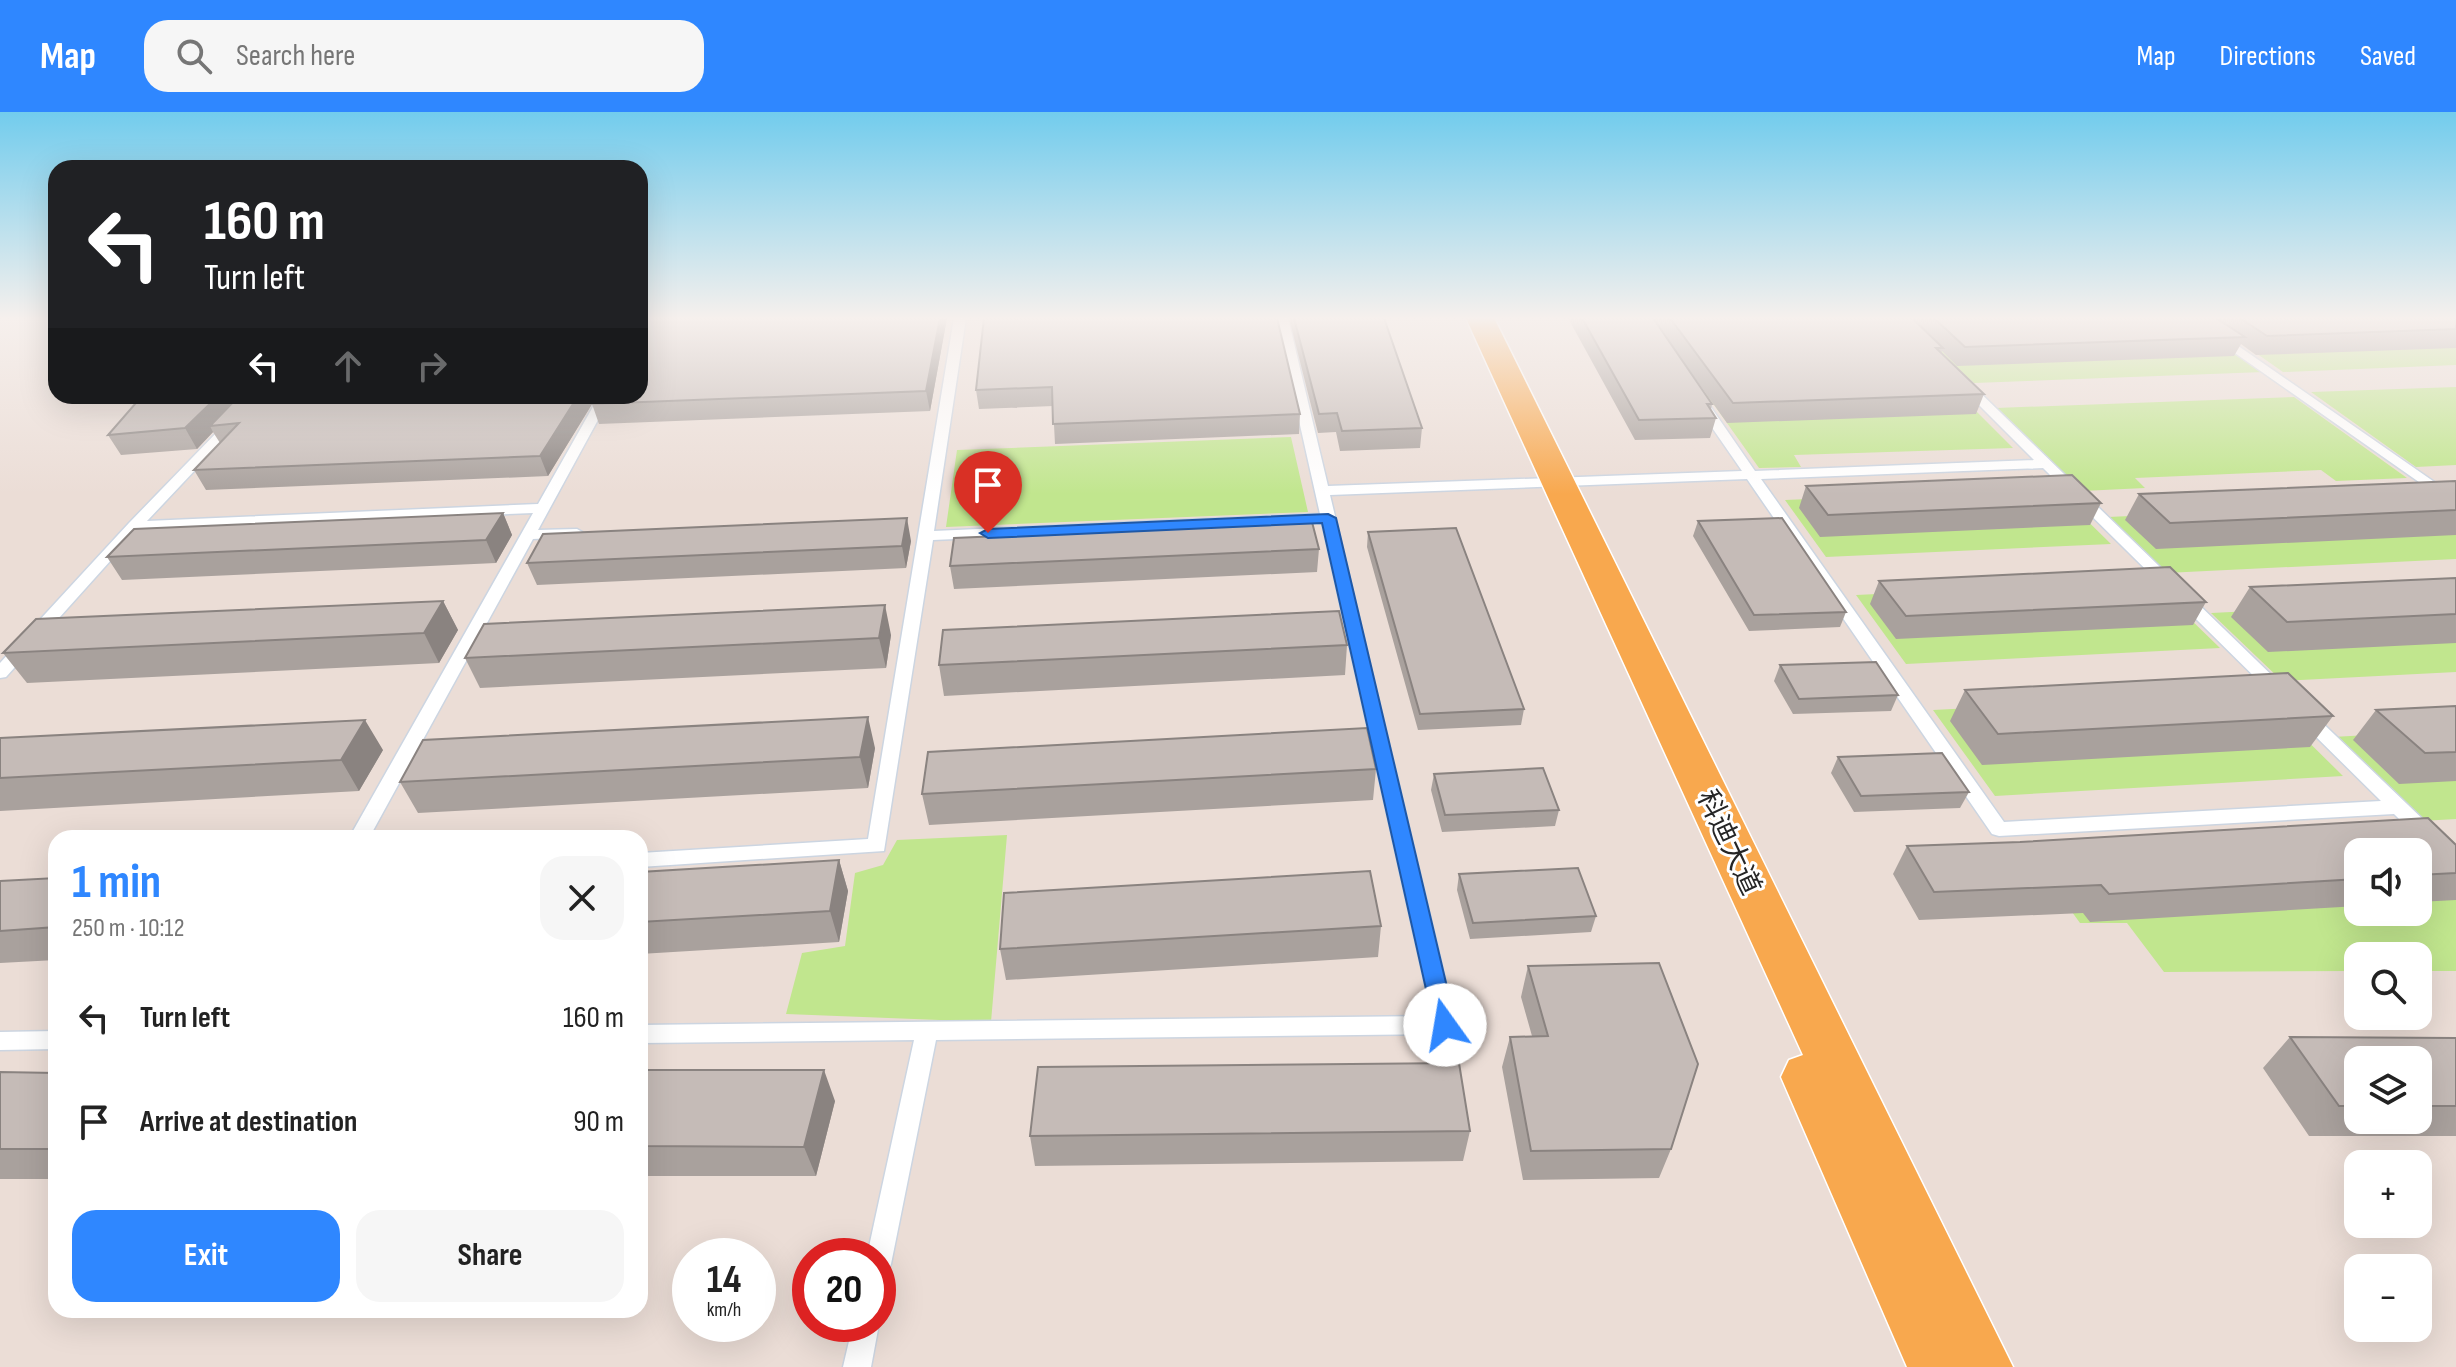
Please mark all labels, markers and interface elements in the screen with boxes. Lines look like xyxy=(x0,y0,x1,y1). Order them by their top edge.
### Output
search box xyxy=(144,20,704,92)
text: Map xyxy=(40,34,96,79)
icon: search xyxy=(172,34,216,78)
text: Search here xyxy=(236,38,355,74)
text: Map xyxy=(2137,40,2176,73)
text: Directions xyxy=(2220,40,2316,73)
text: Saved xyxy=(2360,40,2416,73)
text: 160 m xyxy=(204,189,325,256)
icon: left xyxy=(72,192,176,296)
text: Turn left xyxy=(204,257,305,300)
icon: left xyxy=(242,344,286,388)
icon: ahead xyxy=(326,344,370,388)
icon: right xyxy=(410,344,454,388)
pin xyxy=(954,451,1022,533)
icon: arrive xyxy=(966,463,1010,507)
street label: 科迪大道 xyxy=(1690,785,1767,900)
map controls xyxy=(2344,838,2432,1342)
button: sound xyxy=(2344,838,2432,926)
text: 1 min xyxy=(72,854,161,911)
button: close xyxy=(540,856,624,940)
text: 250 m · 10:12 xyxy=(72,913,184,944)
button: search xyxy=(2344,942,2432,1030)
position arrow xyxy=(1403,983,1487,1067)
icon: left xyxy=(72,996,116,1040)
text: Turn left xyxy=(140,1000,230,1036)
text: 160 m xyxy=(563,1000,624,1036)
button: layers xyxy=(2344,1046,2432,1134)
icon: arrive xyxy=(72,1100,116,1144)
text: Arrive at destination xyxy=(140,1104,357,1140)
text: 90 m xyxy=(573,1104,624,1140)
button: + xyxy=(2344,1150,2432,1238)
button: Exit xyxy=(72,1210,340,1302)
button: Share xyxy=(356,1210,624,1302)
speed limit sign: 20 xyxy=(792,1238,896,1342)
button: − xyxy=(2344,1254,2432,1342)
text: 14 xyxy=(707,1256,741,1304)
text: km/h xyxy=(707,1298,741,1322)

